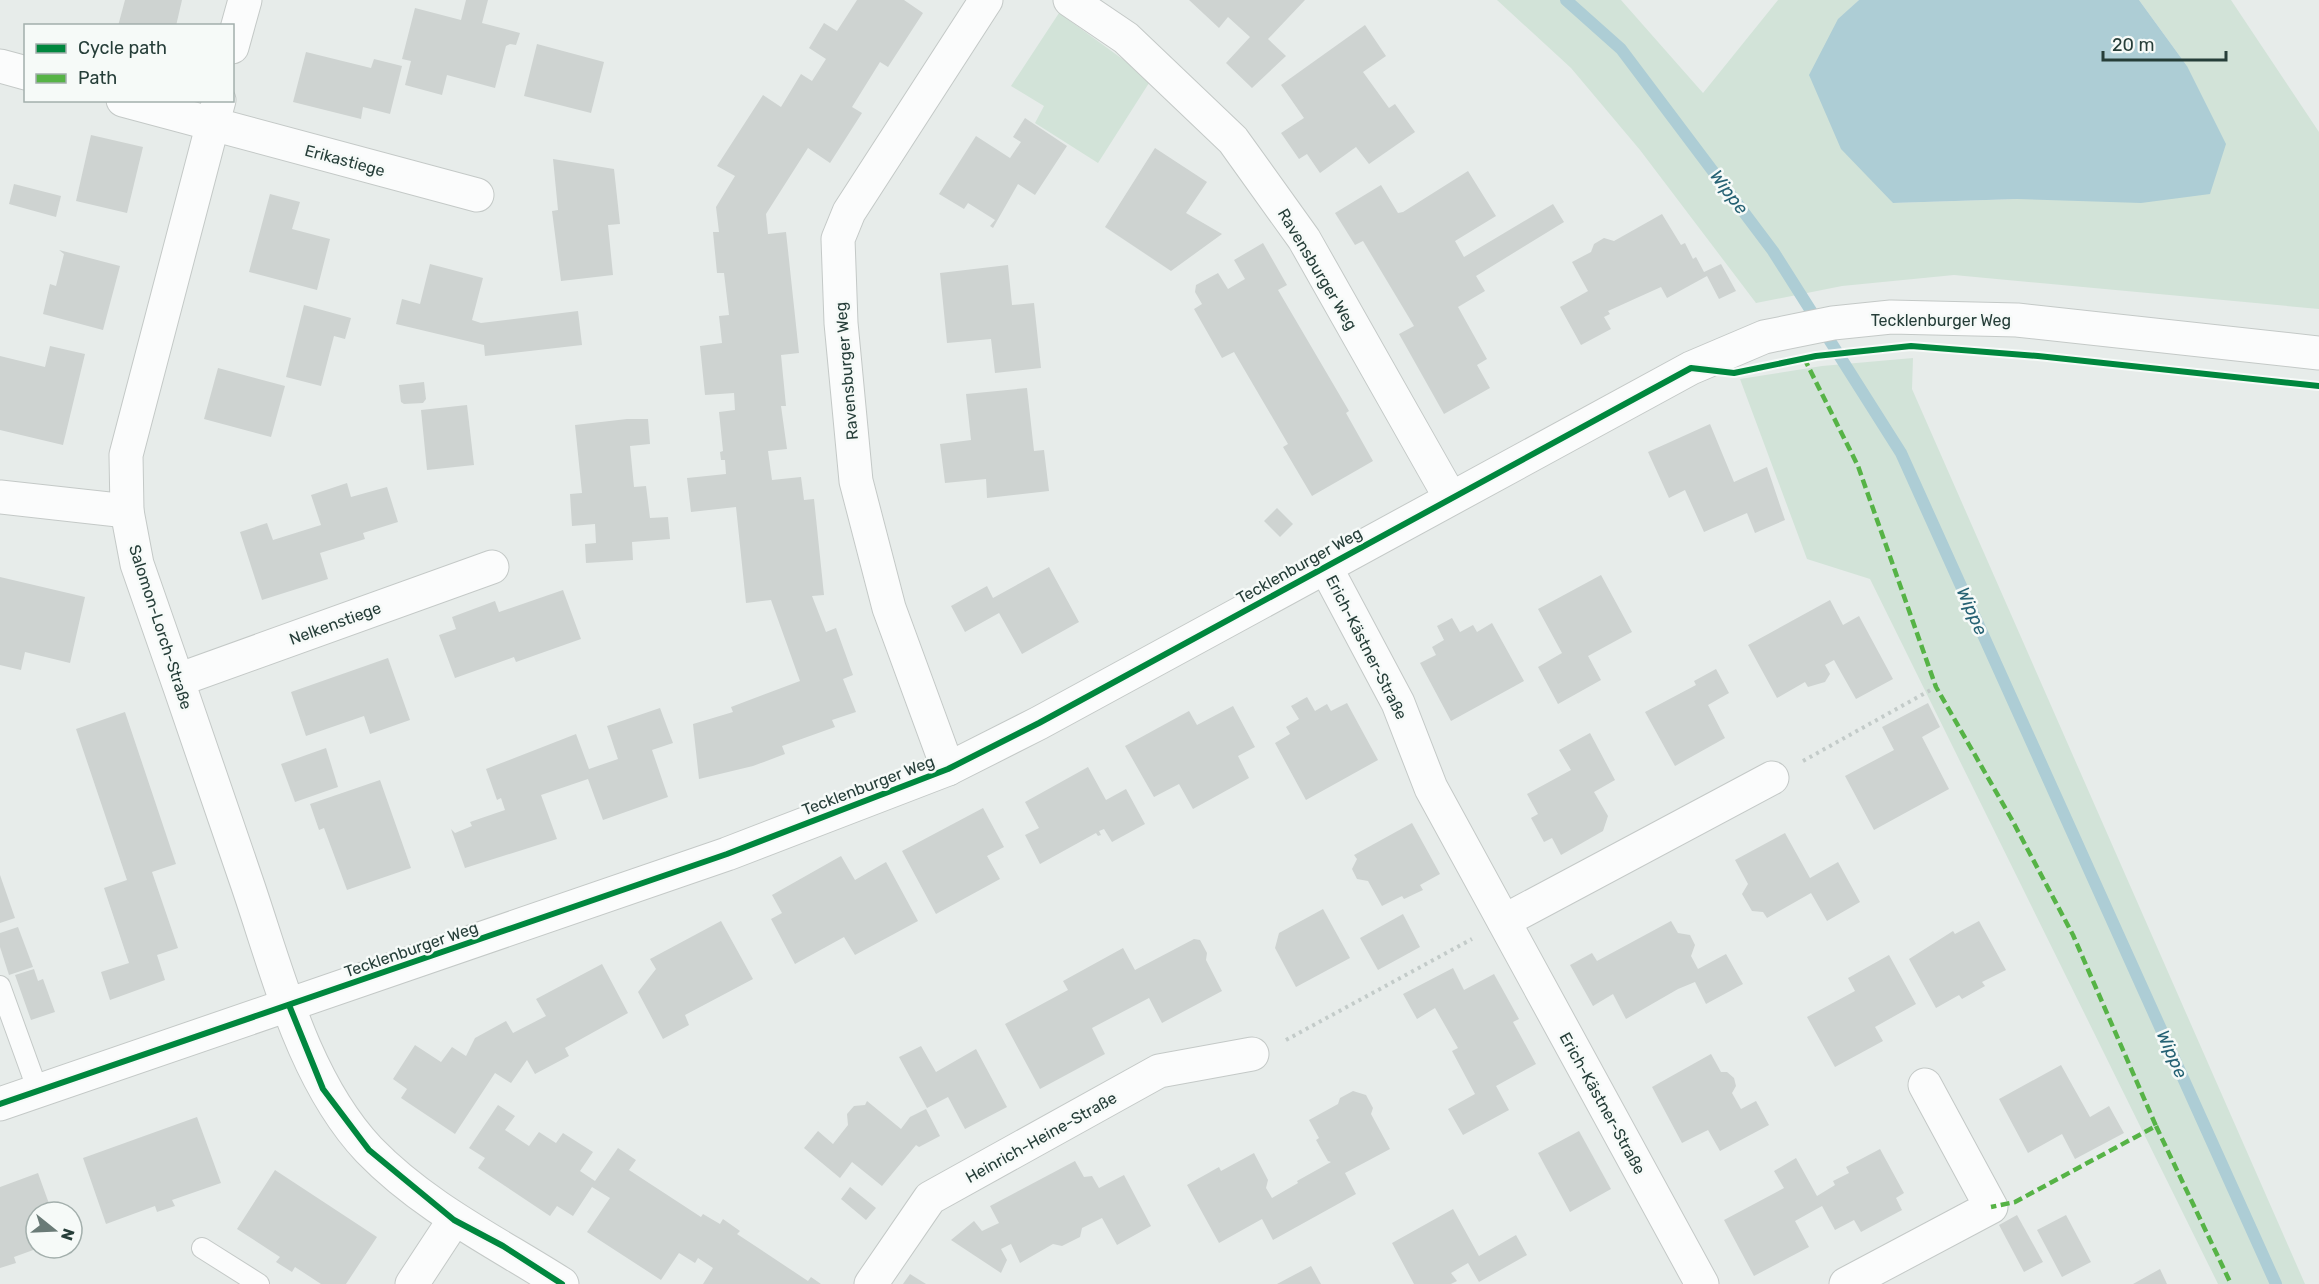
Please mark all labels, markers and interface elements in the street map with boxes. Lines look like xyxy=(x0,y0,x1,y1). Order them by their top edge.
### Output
legend xyxy=(24,24,234,102)
scale bar xyxy=(2103,24,2226,62)
text: 20 m xyxy=(2112,34,2154,56)
text: Cycle path xyxy=(78,37,167,59)
text: Path xyxy=(78,67,117,89)
street label: Erikastiege xyxy=(303,141,387,180)
water label: Wippe xyxy=(1705,165,1753,219)
street label: Ravensburger Weg xyxy=(1274,205,1361,334)
street label: Ravensburger Weg xyxy=(831,301,862,441)
street label: Tecklenburger Weg xyxy=(1871,311,2011,330)
street label: Tecklenburger Weg xyxy=(1233,523,1365,608)
street label: Salomon-Lorch-Straße xyxy=(125,542,196,712)
street label: Erich-Kästner-Straße xyxy=(1322,572,1411,723)
water label: Wippe xyxy=(1952,584,1992,638)
street label: Nelkenstiege xyxy=(287,598,384,649)
street label: Tecklenburger Weg xyxy=(799,751,937,819)
street label: Tecklenburger Weg xyxy=(342,918,481,981)
water label: Wippe xyxy=(2152,1027,2192,1081)
street label: Erich-Kästner-Straße xyxy=(1556,1029,1650,1178)
street label: Heinrich-Heine-Straße xyxy=(962,1088,1120,1187)
north arrow xyxy=(24,1200,84,1260)
text: N xyxy=(57,1226,79,1243)

